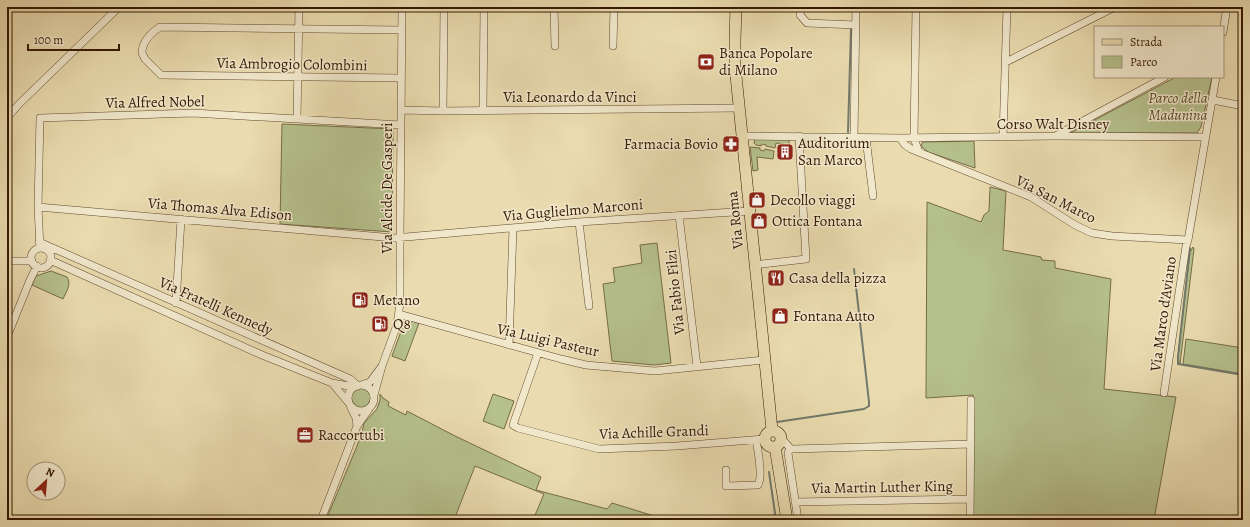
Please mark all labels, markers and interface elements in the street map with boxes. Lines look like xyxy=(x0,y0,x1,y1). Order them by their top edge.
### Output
scale bar xyxy=(28,26,119,52)
legend xyxy=(1094,26,1224,78)
text: 100 m xyxy=(34,32,63,48)
text: Strada xyxy=(1130,34,1163,50)
place label: Banca Popolare di Milano xyxy=(719,43,813,80)
bank icon: Banca Popolare di Milano xyxy=(696,52,716,72)
street label: Via Ambrogio Colombini xyxy=(215,53,368,75)
text: Parco xyxy=(1130,54,1157,70)
street label: Via Leonardo da Vinci xyxy=(502,87,637,107)
park label: Parco della Madunina xyxy=(1148,88,1208,125)
street label: Via Alfred Nobel xyxy=(104,91,205,113)
street label: Corso Walt Disney xyxy=(997,114,1110,134)
street label: Via Alcide De Gasperi xyxy=(377,123,397,254)
place label: Auditorium San Marco xyxy=(797,133,870,170)
place label: Farmacia Bovio xyxy=(624,134,718,154)
pharmacy icon: Farmacia Bovio xyxy=(721,134,741,154)
building icon: Auditorium San Marco xyxy=(775,142,795,162)
street label: Via San Marco xyxy=(1012,170,1099,228)
street label: Via Roma xyxy=(722,190,748,251)
shop icon: Decollo viaggi xyxy=(747,190,767,210)
place label: Decollo viaggi xyxy=(770,190,856,210)
street label: Via Thomas Alva Edison xyxy=(146,193,293,225)
street label: Via Guglielmo Marconi xyxy=(501,194,644,226)
shop icon: Ottica Fontana xyxy=(749,211,769,231)
place label: Ottica Fontana xyxy=(772,211,863,231)
street label: Via Fabio Filzi xyxy=(661,248,690,337)
street label: Via Marco d'Aviano xyxy=(1145,255,1181,374)
restaurant icon: Casa della pizza xyxy=(766,268,786,288)
place label: Casa della pizza xyxy=(789,268,886,288)
street label: Via Fratelli Kennedy xyxy=(155,272,276,340)
fuel station icon: Metano xyxy=(350,290,370,310)
place label: Metano xyxy=(373,290,420,310)
shop icon: Fontana Auto xyxy=(770,306,790,326)
place label: Fontana Auto xyxy=(793,306,875,326)
fuel station icon: Q8 xyxy=(370,314,390,334)
place label: Q8 xyxy=(393,314,411,334)
street label: Via Luigi Pasteur xyxy=(494,318,601,361)
street label: Via Achille Grandi xyxy=(598,420,709,444)
office icon: Raccortubi xyxy=(295,425,315,445)
place label: Raccortubi xyxy=(318,425,384,445)
north arrow xyxy=(26,461,66,501)
text: N xyxy=(43,464,57,481)
street label: Via Martin Luther King xyxy=(810,476,954,498)

